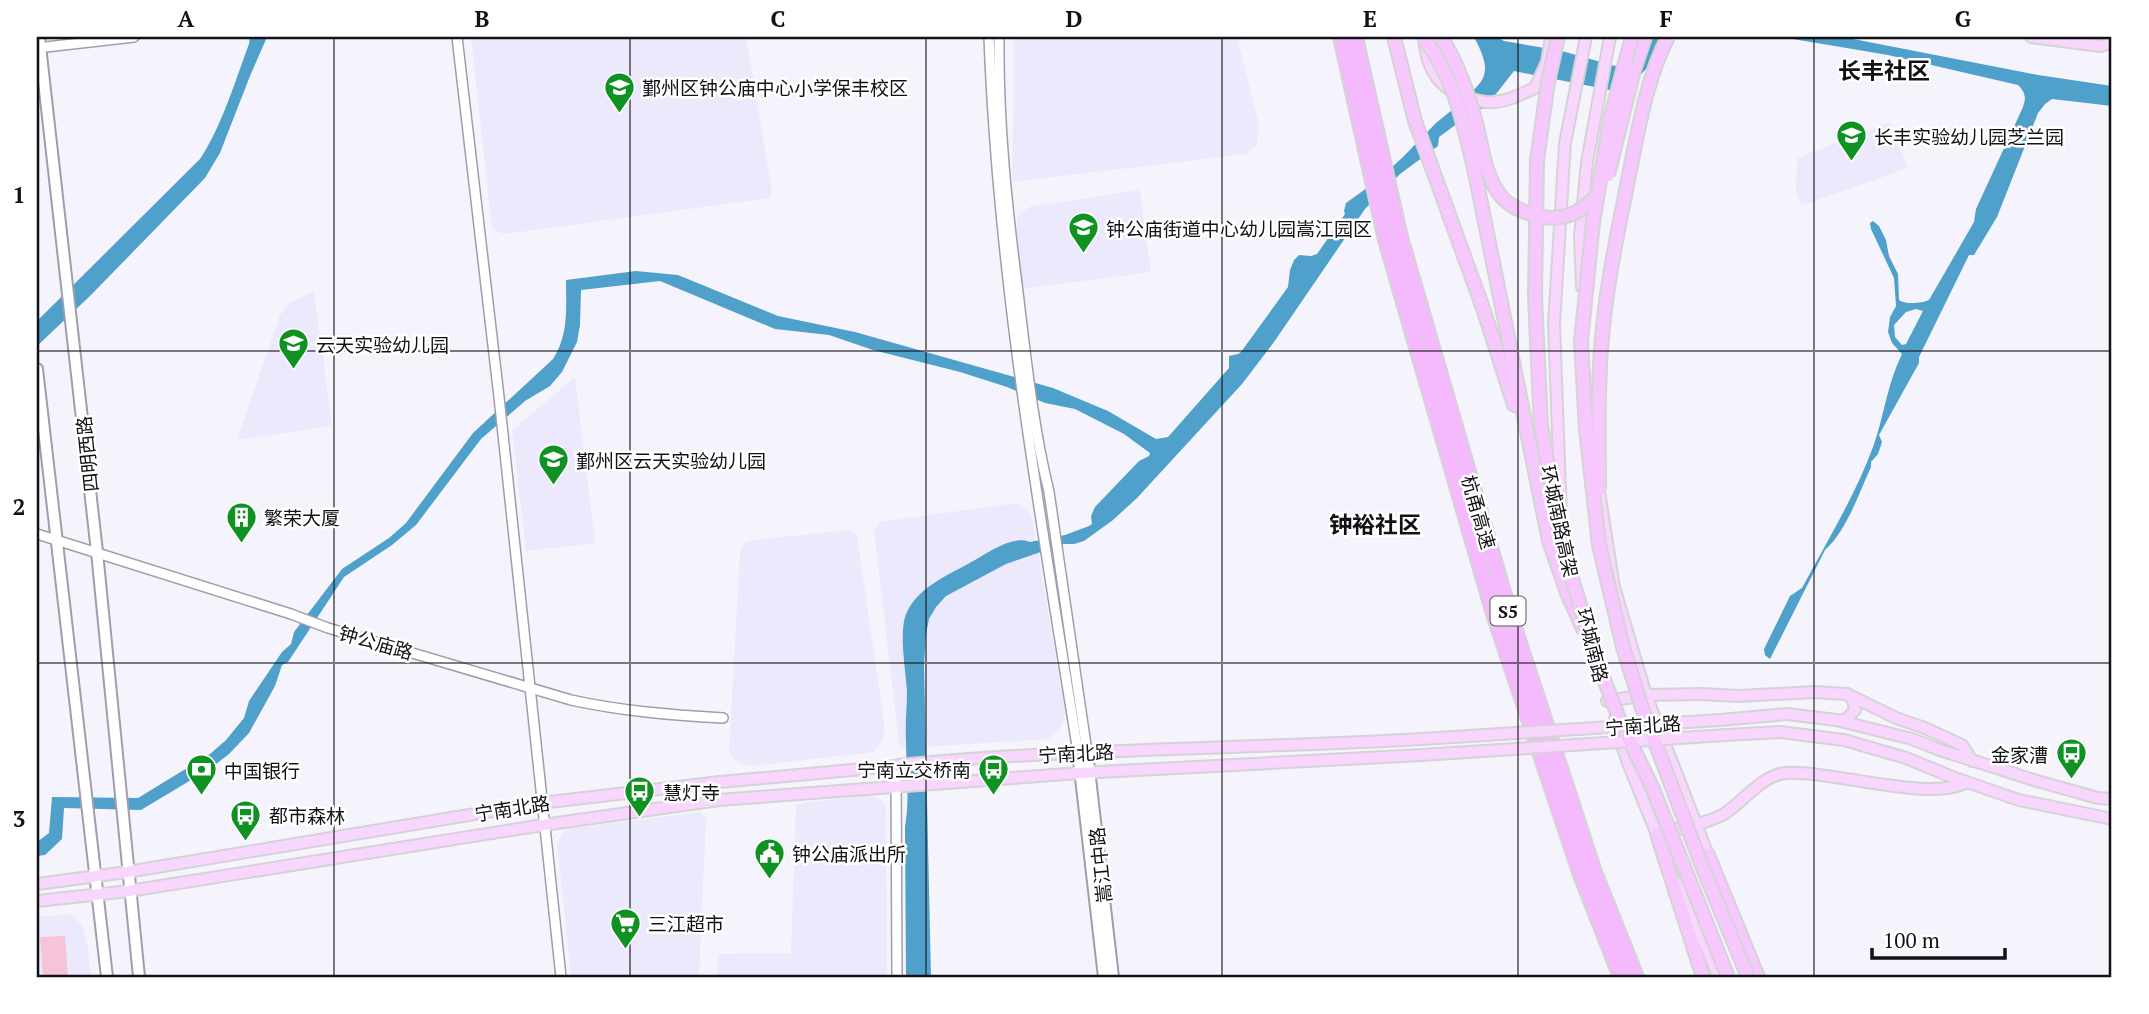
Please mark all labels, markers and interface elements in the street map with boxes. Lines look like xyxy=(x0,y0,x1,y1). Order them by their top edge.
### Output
text: A xyxy=(178,3,195,34)
text: B xyxy=(475,3,490,34)
text: C xyxy=(771,3,786,34)
text: D xyxy=(1066,3,1083,34)
text: E xyxy=(1363,3,1377,34)
text: F xyxy=(1659,3,1673,34)
text: G xyxy=(1955,3,1972,34)
district label: 长丰社区 xyxy=(1838,55,1930,86)
school or university icon: 鄞州区钟公庙中心小学保丰校区 xyxy=(602,70,636,114)
place label: 鄞州区钟公庙中心小学保丰校区 xyxy=(642,75,908,100)
school or university icon: 长丰实验幼儿园芝兰园 xyxy=(1834,119,1868,163)
place label: 长丰实验幼儿园芝兰园 xyxy=(1874,124,2064,149)
text: 1 xyxy=(13,179,26,210)
school or university icon: 钟公庙街道中心幼儿园嵩江园区 xyxy=(1066,211,1100,255)
place label: 钟公庙街道中心幼儿园嵩江园区 xyxy=(1106,216,1372,241)
school or university icon: 云天实验幼儿园 xyxy=(276,327,310,371)
place label: 云天实验幼儿园 xyxy=(316,332,449,357)
street label: 四明西路 xyxy=(71,415,103,493)
school or university icon: 鄞州区云天实验幼儿园 xyxy=(536,443,570,487)
place label: 鄞州区云天实验幼儿园 xyxy=(576,448,766,473)
street label: 环城南路高架 xyxy=(1536,463,1584,579)
street label: 杭甬高速 xyxy=(1457,472,1501,552)
text: 2 xyxy=(13,491,26,522)
building icon: 繁荣大厦 xyxy=(224,500,258,544)
place label: 繁荣大厦 xyxy=(264,505,340,530)
district label: 钟裕社区 xyxy=(1329,509,1421,540)
road number: S5 xyxy=(1490,596,1526,626)
street label: 环城南路 xyxy=(1572,605,1614,685)
street label: 钟公庙路 xyxy=(336,620,416,664)
street label: 宁南北路 xyxy=(1604,710,1682,740)
bus stop icon: 金家漕 xyxy=(2054,737,2088,781)
street label: 宁南北路 xyxy=(1037,739,1115,767)
place label: 金家漕 xyxy=(1991,742,2048,767)
bus stop icon: 宁南立交桥南 xyxy=(977,752,1011,796)
bank icon: 中国银行 xyxy=(184,753,218,797)
place label: 宁南立交桥南 xyxy=(857,757,971,782)
place label: 中国银行 xyxy=(224,758,300,783)
bus stop icon: 慧灯寺 xyxy=(623,775,657,819)
place label: 慧灯寺 xyxy=(663,780,720,805)
street label: 宁南北路 xyxy=(473,790,551,826)
bus stop icon: 都市森林 xyxy=(229,798,263,842)
text: 3 xyxy=(13,803,26,834)
place label: 都市森林 xyxy=(269,803,345,828)
street label: 嵩江中路 xyxy=(1084,826,1116,904)
public building icon: 钟公庙派出所 xyxy=(752,836,786,880)
place label: 钟公庙派出所 xyxy=(792,841,906,866)
supermarket icon: 三江超市 xyxy=(608,906,642,950)
place label: 三江超市 xyxy=(648,911,724,936)
scale bar xyxy=(1872,916,2006,960)
text: 100 m xyxy=(1883,926,1940,954)

